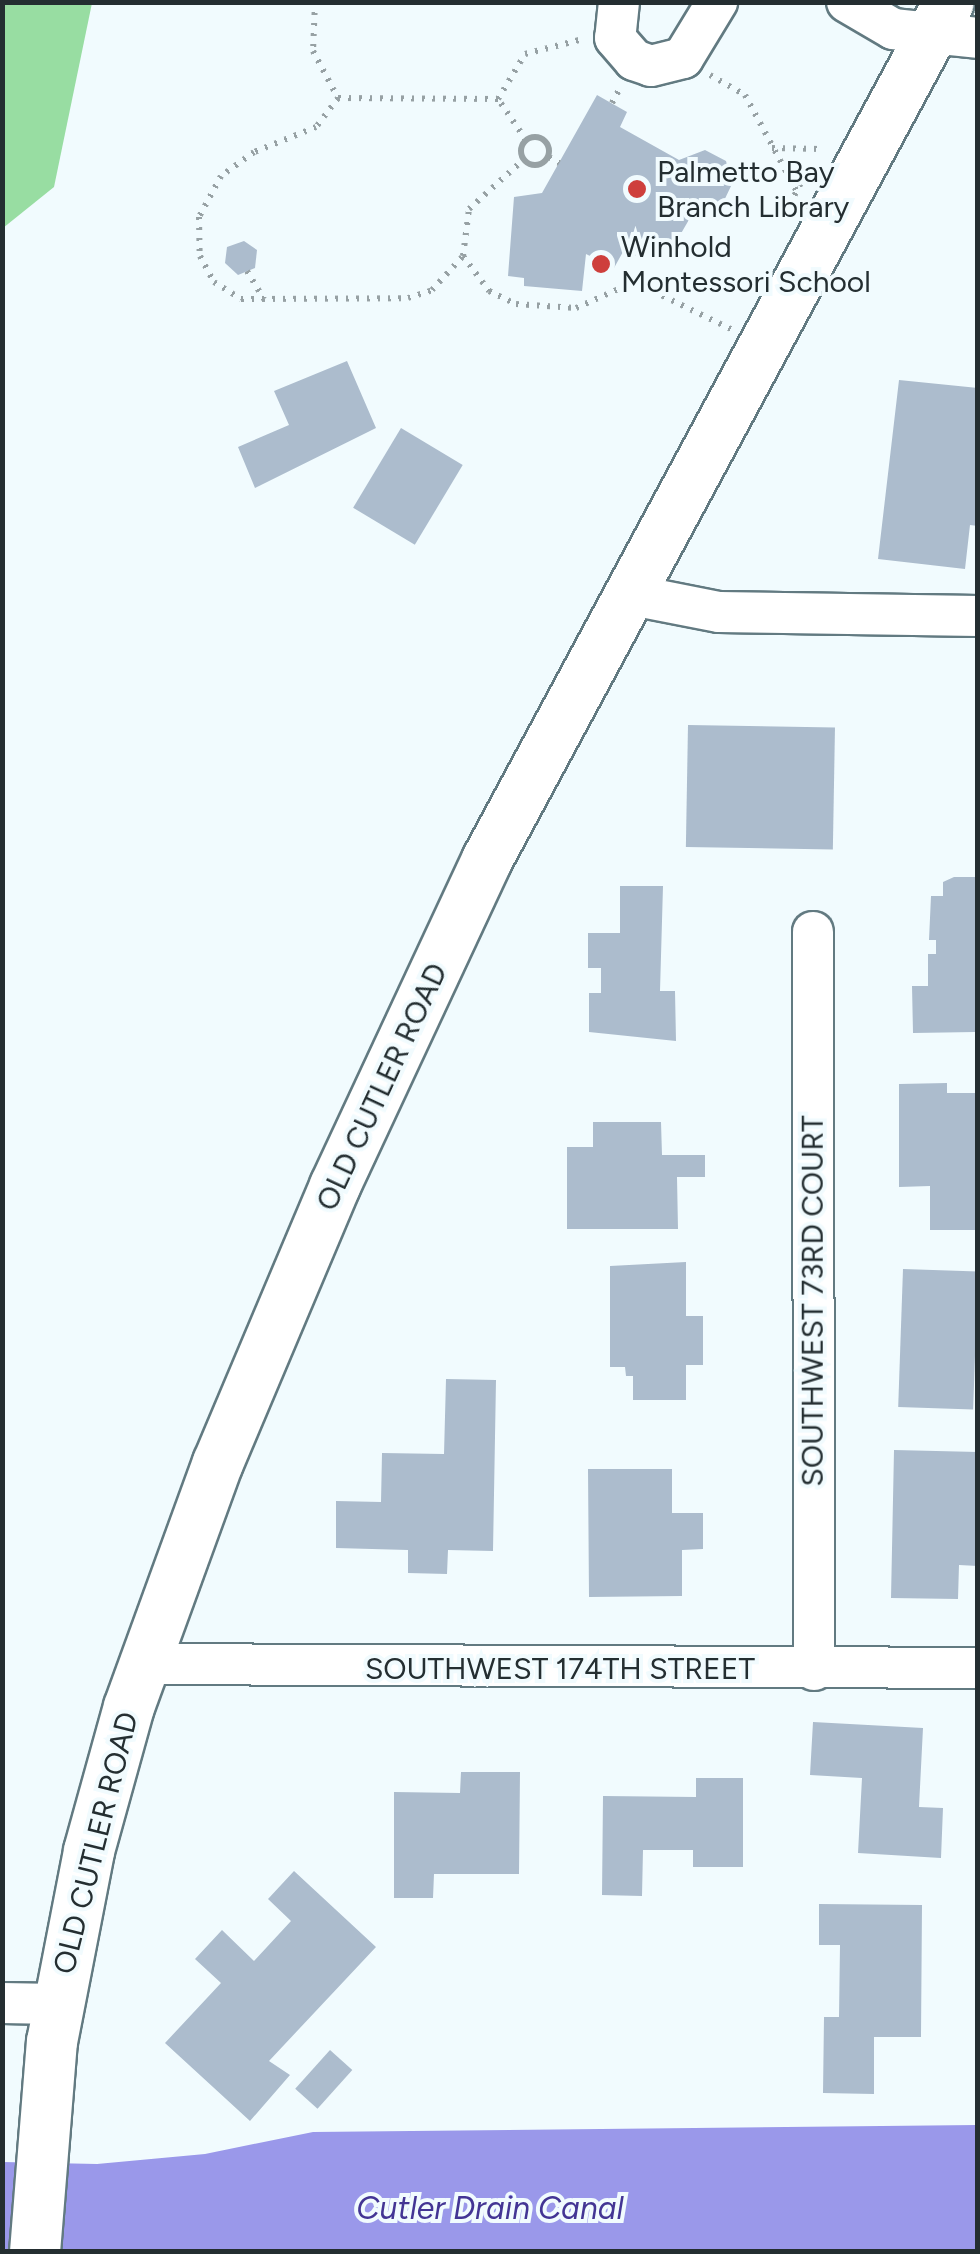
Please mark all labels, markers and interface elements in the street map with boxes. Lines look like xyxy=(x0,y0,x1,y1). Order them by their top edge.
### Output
place label: Palmetto Bay Branch Library xyxy=(657,154,849,224)
marker: Palmetto Bay Branch Library xyxy=(626,178,648,200)
place label: Winhold Montessori School xyxy=(621,229,871,300)
marker: Winhold Montessori School xyxy=(590,253,612,275)
street label: OLD CUTLER ROAD xyxy=(309,958,455,1216)
street label: SOUTHWEST 73RD COURT xyxy=(795,1115,831,1487)
street label: SOUTHWEST 174TH STREET xyxy=(365,1651,755,1687)
street label: OLD CUTLER ROAD xyxy=(46,1708,146,1978)
water label: Cutler Drain Canal xyxy=(356,2189,624,2227)

